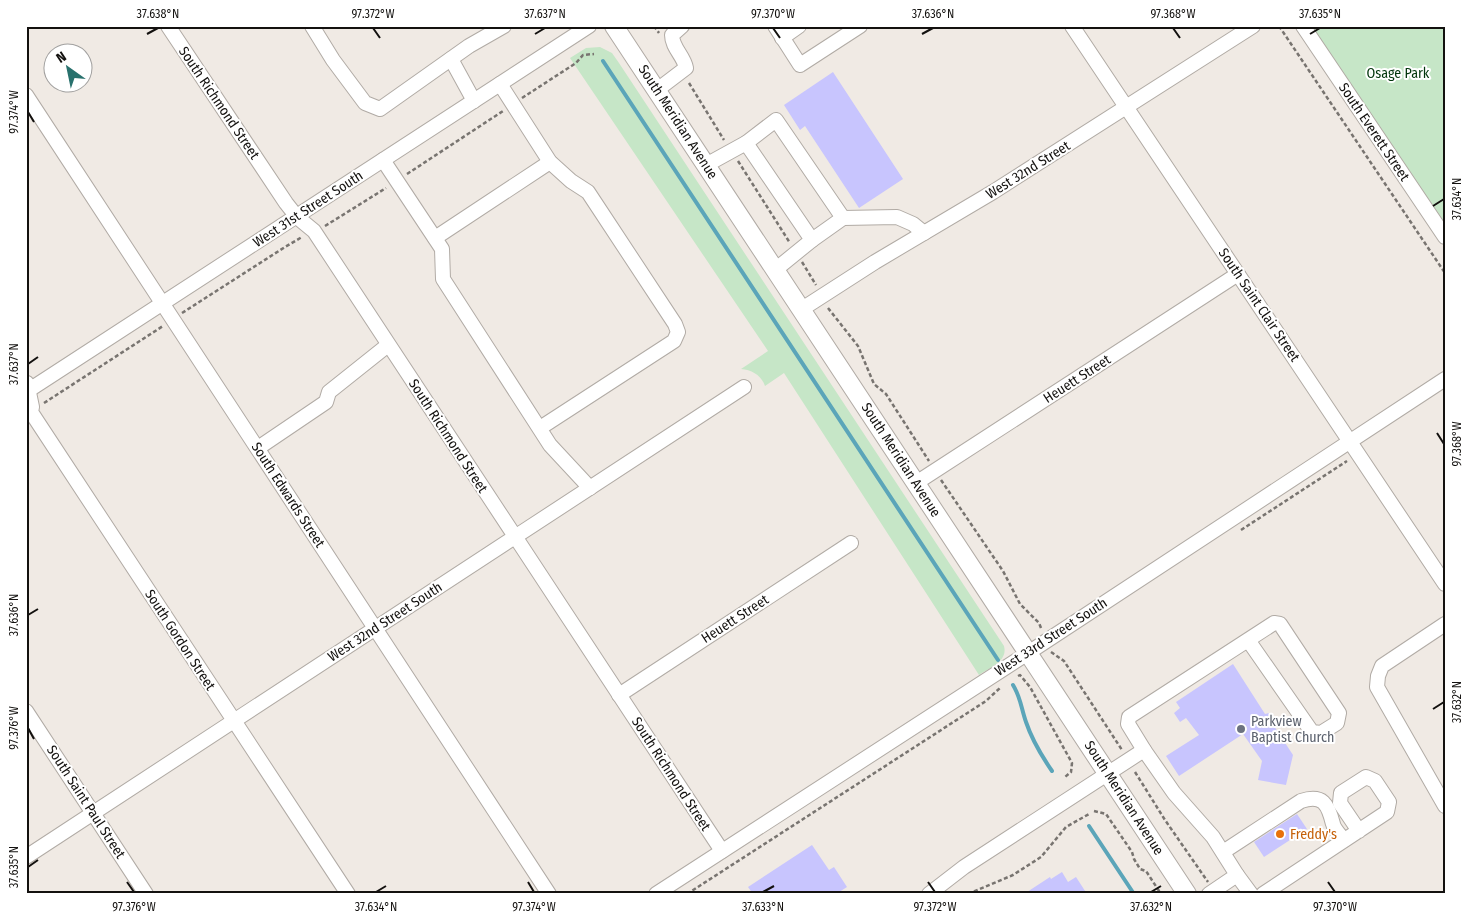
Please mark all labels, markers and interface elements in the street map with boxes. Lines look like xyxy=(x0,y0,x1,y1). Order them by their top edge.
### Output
text: 37.638°N xyxy=(137,7,179,21)
text: 97.372°W xyxy=(351,7,395,21)
text: 37.637°N xyxy=(524,7,566,21)
text: 97.370°W xyxy=(751,7,795,21)
text: 37.636°N xyxy=(912,7,954,21)
text: 97.368°W xyxy=(1150,7,1196,21)
text: 37.635°N xyxy=(1299,7,1341,21)
north arrow xyxy=(42,42,92,92)
street label: South Richmond Street xyxy=(175,43,263,163)
text: N xyxy=(53,48,69,67)
street label: South Meridian Avenue xyxy=(635,62,721,182)
park label: Osage Park xyxy=(1367,65,1430,82)
street label: South Everett Street xyxy=(1335,80,1413,185)
text: 97.374°W xyxy=(7,90,21,134)
street label: West 32nd Street xyxy=(983,137,1074,203)
street label: West 31st Street South xyxy=(250,167,366,251)
text: 37.634°N xyxy=(1450,178,1464,220)
street label: South Saint Clair Street xyxy=(1215,245,1303,365)
text: 37.637°N xyxy=(7,343,21,385)
street label: Heuett Street xyxy=(1040,351,1114,407)
street label: South Richmond Street xyxy=(405,376,491,496)
street label: South Meridian Avenue xyxy=(858,400,944,520)
text: 97.368°W xyxy=(1450,421,1464,467)
street label: South Edwards Street xyxy=(248,439,329,551)
street label: West 32nd Street South xyxy=(325,579,445,665)
street label: South Gordon Street xyxy=(141,586,219,694)
street label: Heuett Street xyxy=(698,591,772,647)
text: 37.636°N xyxy=(7,594,21,636)
street label: West 33rd Street South xyxy=(992,594,1110,680)
text: 37.632°N xyxy=(1450,681,1464,723)
text: 97.376°W xyxy=(7,706,21,750)
place label: Parkview Baptist Church xyxy=(1251,713,1334,746)
street label: South Richmond Street xyxy=(628,714,714,834)
marker: Parkview Baptist Church xyxy=(1235,723,1247,735)
street label: South Meridian Avenue xyxy=(1081,738,1167,858)
street label: South Saint Paul Street xyxy=(43,742,129,862)
place label: Freddy's xyxy=(1290,826,1337,843)
marker: Freddy's xyxy=(1274,828,1286,840)
text: 37.635°N xyxy=(7,846,21,888)
text: 97.376°W xyxy=(112,900,156,914)
text: 37.634°N xyxy=(355,900,397,914)
text: 97.374°W xyxy=(512,900,556,914)
text: 37.633°N xyxy=(742,900,784,914)
text: 97.372°W xyxy=(913,900,957,914)
text: 37.632°N xyxy=(1130,900,1172,914)
text: 97.370°W xyxy=(1313,900,1357,914)

